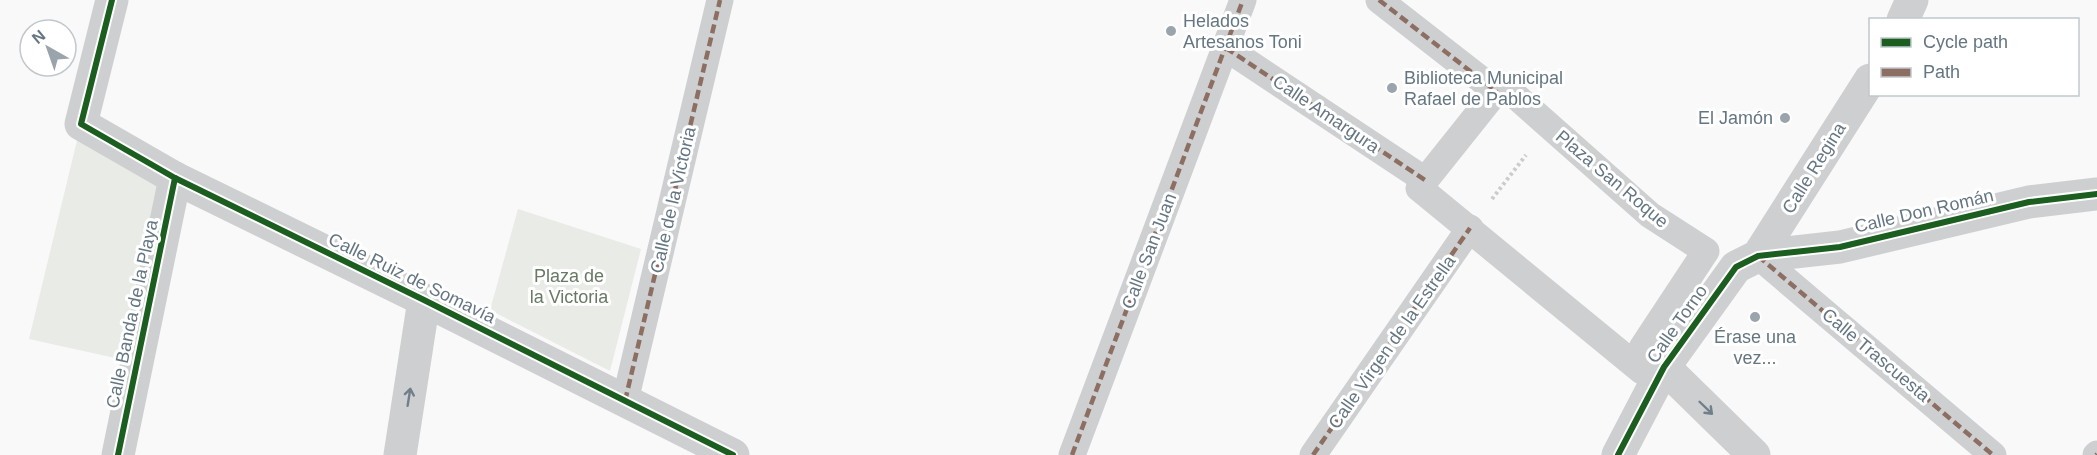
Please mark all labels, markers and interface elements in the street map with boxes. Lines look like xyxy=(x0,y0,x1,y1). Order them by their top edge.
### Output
place label: Helados Artesanos Toni xyxy=(1183,11,1302,52)
north arrow xyxy=(18,18,78,78)
legend xyxy=(1869,18,2079,96)
marker: Helados Artesanos Toni xyxy=(1164,24,1178,38)
text: N xyxy=(29,27,49,47)
text: Cycle path xyxy=(1923,32,2008,52)
text: Path xyxy=(1923,62,1960,82)
place label: Biblioteca Municipal Rafael de Pablos xyxy=(1404,68,1563,109)
street label: Calle Amargura xyxy=(1269,71,1384,158)
marker: Biblioteca Municipal Rafael de Pablos xyxy=(1385,81,1399,95)
place label: El Jamón xyxy=(1698,108,1773,128)
marker: El Jamón xyxy=(1778,111,1792,125)
street label: Calle Regina xyxy=(1778,118,1850,217)
street label: Calle de la Victoria xyxy=(646,124,700,275)
street label: Plaza San Roque xyxy=(1552,126,1672,232)
street label: Calle Don Román xyxy=(1853,185,1995,237)
street label: Calle San Juan xyxy=(1118,190,1180,312)
street label: Calle Banda de la Playa xyxy=(102,217,162,410)
street label: Calle Ruiz de Somavía xyxy=(325,229,500,328)
street label: Calle Virgen de la Estrella xyxy=(1325,251,1460,432)
park label: Plaza de la Victoria xyxy=(530,266,609,307)
street label: Calle Torno xyxy=(1643,281,1711,367)
street label: Calle Trascuesta xyxy=(1818,304,1935,406)
marker: Érase una vez... xyxy=(1748,310,1762,324)
place label: Érase una vez... xyxy=(1714,327,1797,368)
one-way arrow xyxy=(403,388,414,408)
one-way arrow xyxy=(1698,401,1713,416)

